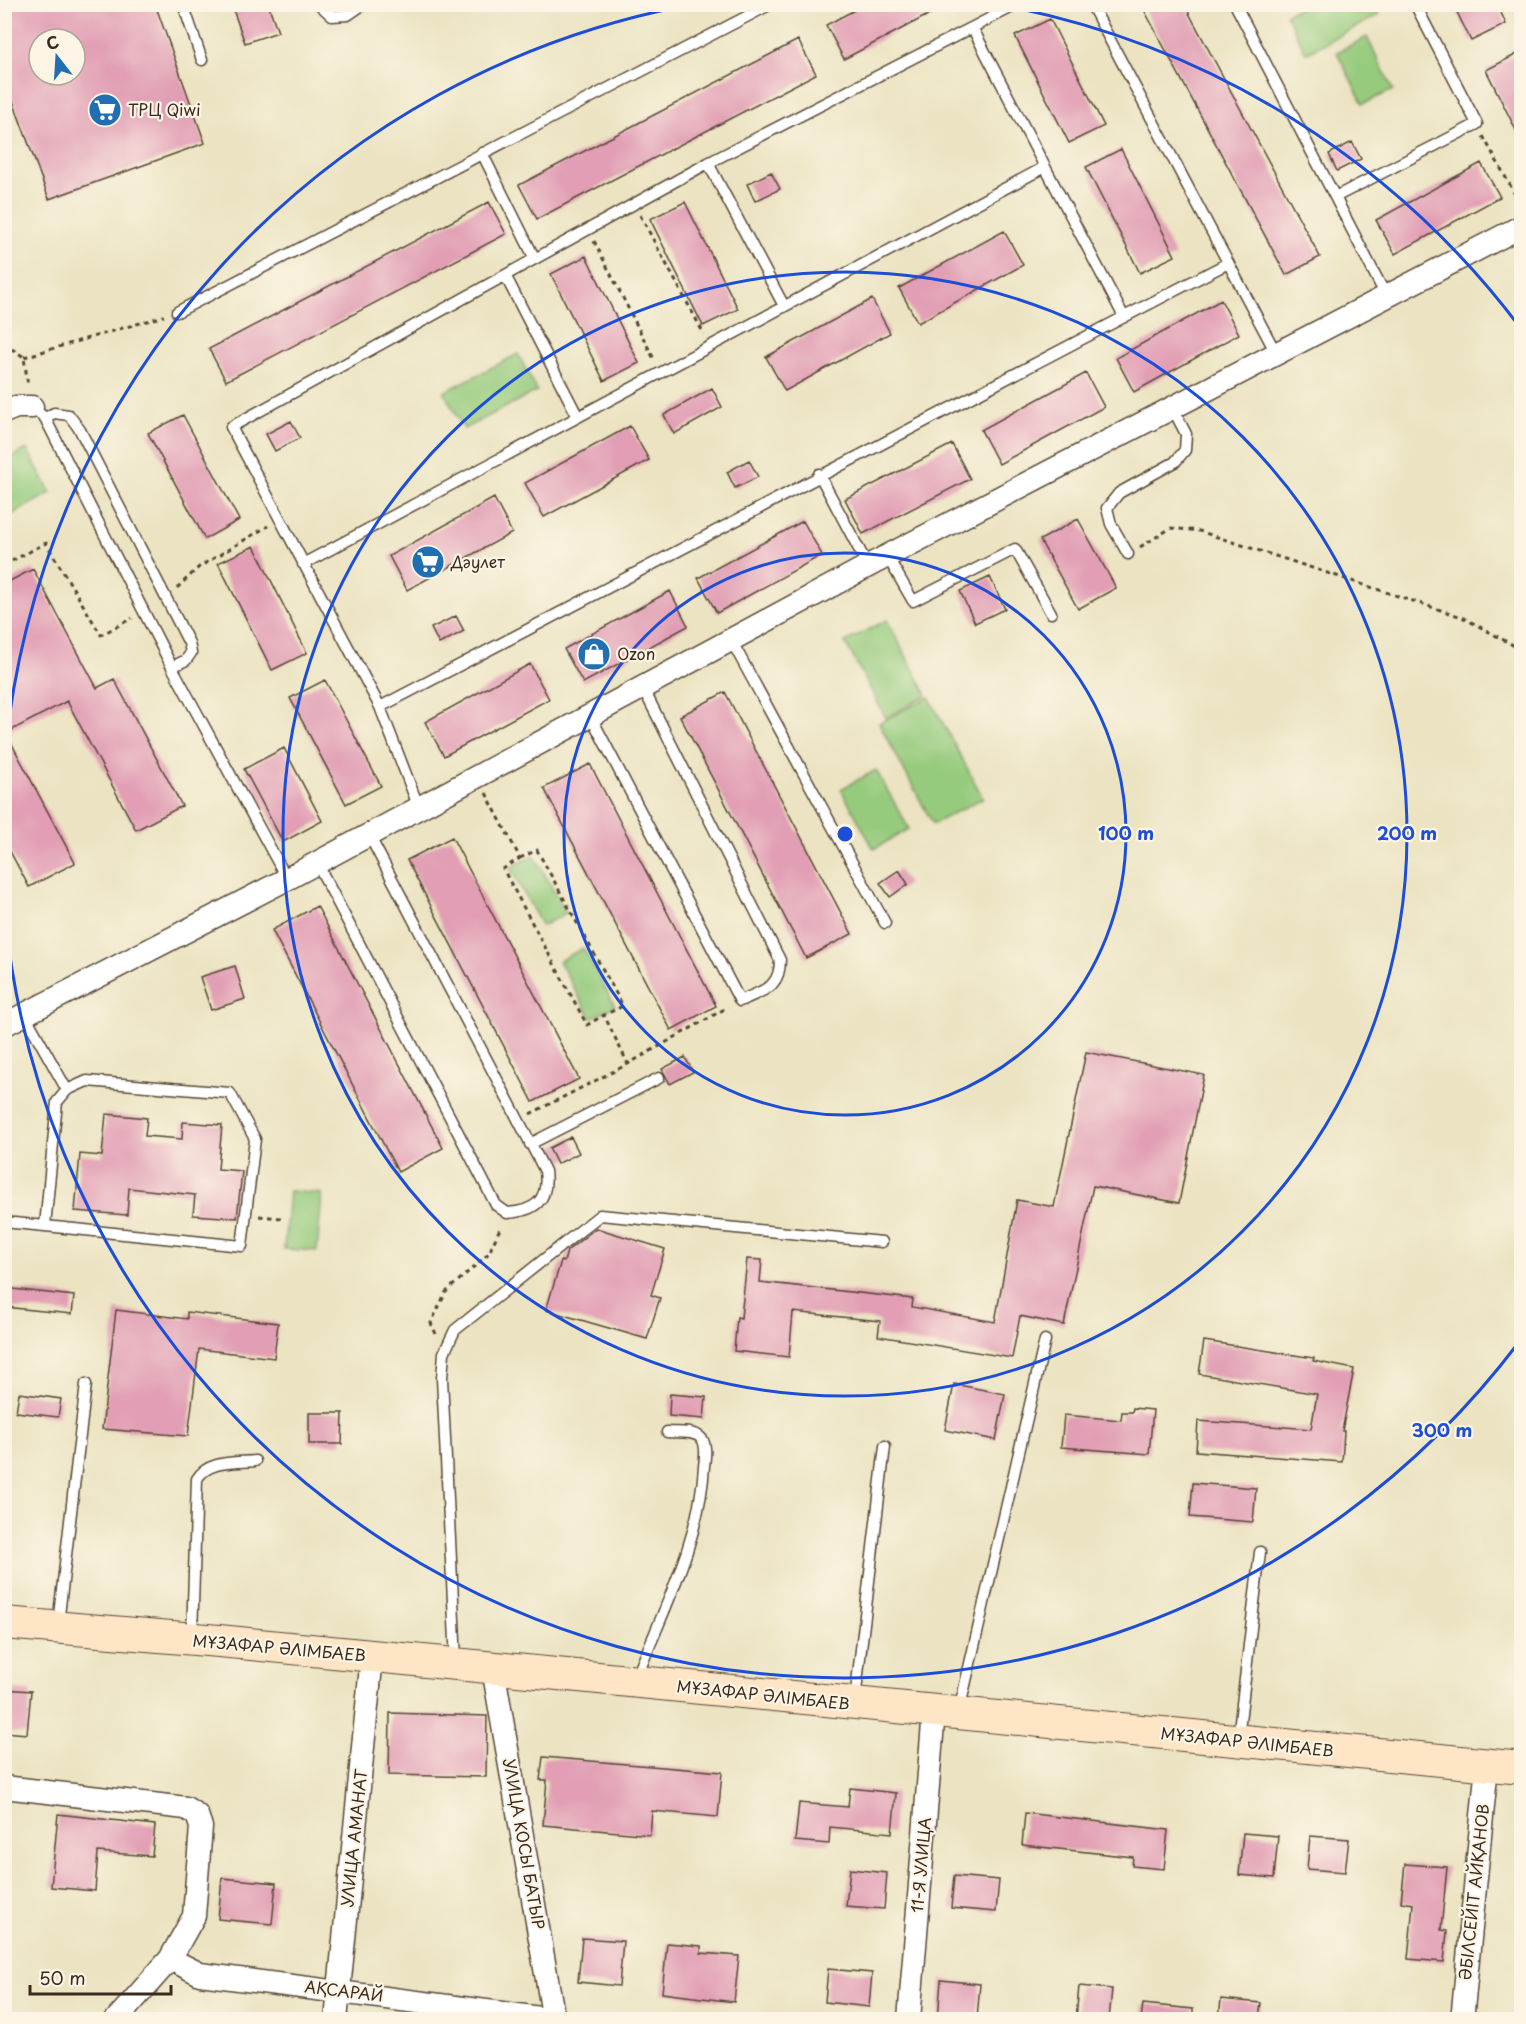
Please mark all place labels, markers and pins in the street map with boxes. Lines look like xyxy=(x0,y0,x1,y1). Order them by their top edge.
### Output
supermarket icon: ТРЦ Qiwi xyxy=(87,92,123,128)
place label: ТРЦ Qiwi xyxy=(128,97,201,121)
supermarket icon: Дәулет xyxy=(410,544,446,580)
place label: Дәулет xyxy=(450,549,505,573)
shop icon: Ozon xyxy=(576,636,612,672)
place label: Ozon xyxy=(617,641,655,665)
centre of rings xyxy=(835,824,855,844)

